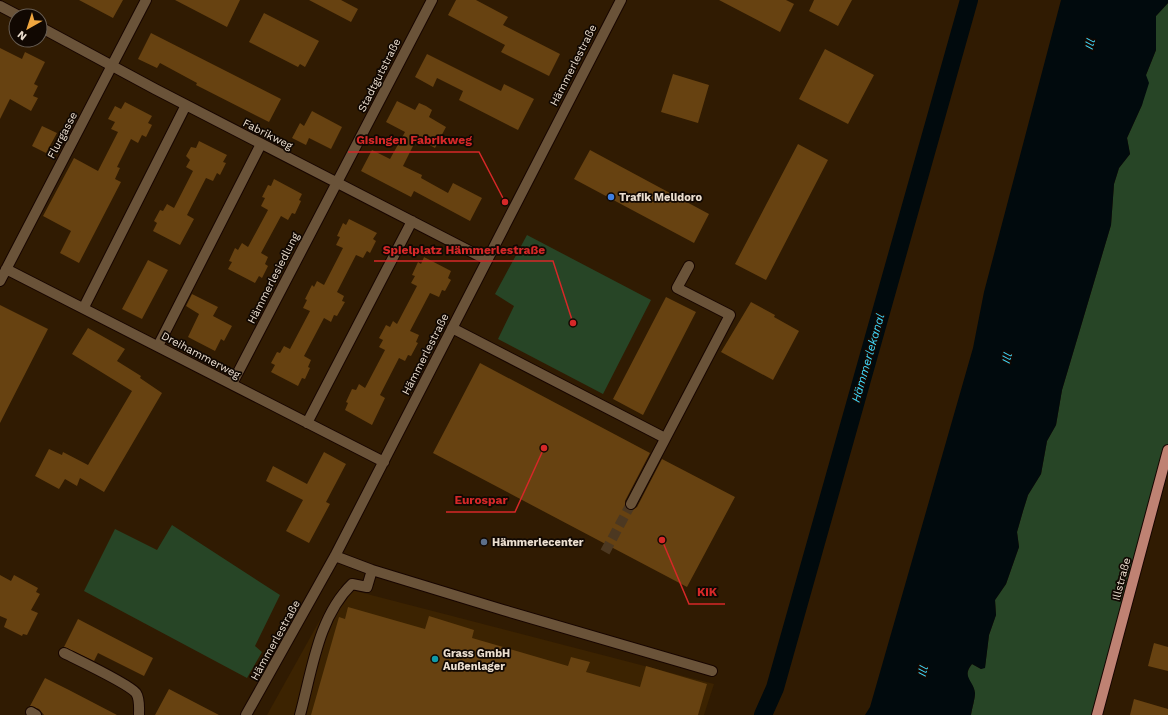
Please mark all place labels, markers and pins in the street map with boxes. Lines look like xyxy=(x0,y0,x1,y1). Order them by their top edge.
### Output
callout: Gisingen Fabrikweg xyxy=(348,128,479,152)
place label: Trafik Melidoro xyxy=(619,191,702,204)
marker: Trafik Melidoro xyxy=(606,192,616,202)
callout: Spielplatz Hämmerlestraße xyxy=(374,237,553,261)
callout: Eurospar xyxy=(446,488,515,512)
place label: Hämmerlecenter xyxy=(492,536,584,549)
marker: Hämmerlecenter xyxy=(479,537,489,547)
callout: KiK xyxy=(689,580,725,604)
place label: Grass GmbH Außenlager xyxy=(443,647,510,673)
marker: Grass GmbH Außenlager xyxy=(430,654,440,664)

